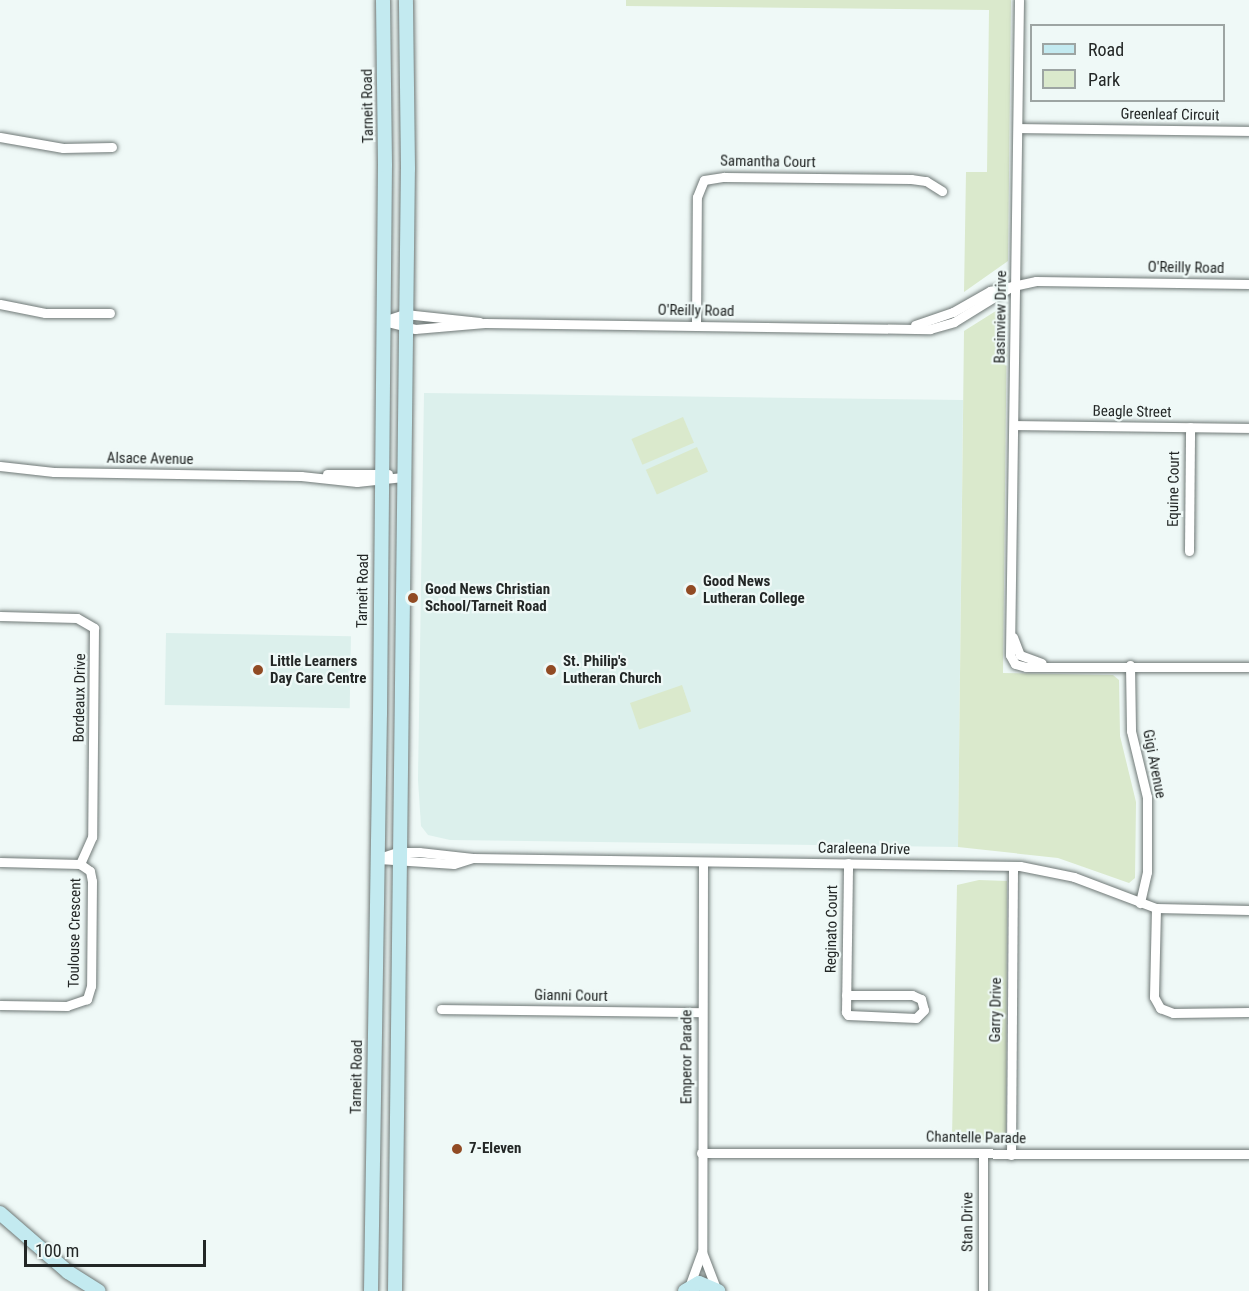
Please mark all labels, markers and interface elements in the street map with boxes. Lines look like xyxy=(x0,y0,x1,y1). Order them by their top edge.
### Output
legend xyxy=(1030,24,1225,102)
text: Road xyxy=(1088,39,1124,60)
street label: Tarneit Road xyxy=(358,69,378,143)
text: Park xyxy=(1088,69,1120,90)
street label: Greenleaf Circuit xyxy=(1120,105,1220,125)
street label: Samantha Court xyxy=(720,152,816,172)
street label: O'Reilly Road xyxy=(1147,258,1225,278)
street label: Basinview Drive xyxy=(991,270,1011,364)
street label: O'Reilly Road xyxy=(657,301,735,321)
street label: Beagle Street xyxy=(1092,402,1172,422)
street label: Alsace Avenue xyxy=(106,449,194,469)
street label: Equine Court xyxy=(1164,451,1184,527)
street label: Tarneit Road xyxy=(353,554,373,628)
place label: Good News Lutheran College xyxy=(703,572,805,607)
place label: Good News Christian School/Tarneit Road xyxy=(425,580,550,615)
marker: Good News Lutheran College xyxy=(684,583,698,597)
marker: Good News Christian School/Tarneit Road xyxy=(406,591,420,605)
place label: Little Learners Day Care Centre xyxy=(270,652,366,687)
place label: St. Philip's Lutheran Church xyxy=(563,652,662,687)
street label: Bordeaux Drive xyxy=(70,653,90,743)
marker: Little Learners Day Care Centre xyxy=(251,663,265,677)
marker: St. Philip's Lutheran Church xyxy=(544,663,558,677)
street label: Gigi Avenue xyxy=(1139,728,1169,800)
street label: Caraleena Drive xyxy=(818,839,910,859)
street label: Toulouse Crescent xyxy=(65,878,85,988)
street label: Reginato Court xyxy=(822,885,842,973)
street label: Garry Drive xyxy=(986,977,1006,1043)
street label: Gianni Court xyxy=(534,986,608,1006)
street label: Emperor Parade xyxy=(678,1010,696,1104)
street label: Tarneit Road xyxy=(347,1040,367,1114)
street label: Chantelle Parade xyxy=(926,1128,1026,1148)
place label: 7-Eleven xyxy=(469,1140,521,1158)
marker: 7-Eleven xyxy=(450,1142,464,1156)
street label: Stan Drive xyxy=(959,1192,977,1252)
scale bar xyxy=(27,1228,208,1266)
text: 100 m xyxy=(35,1240,79,1261)

